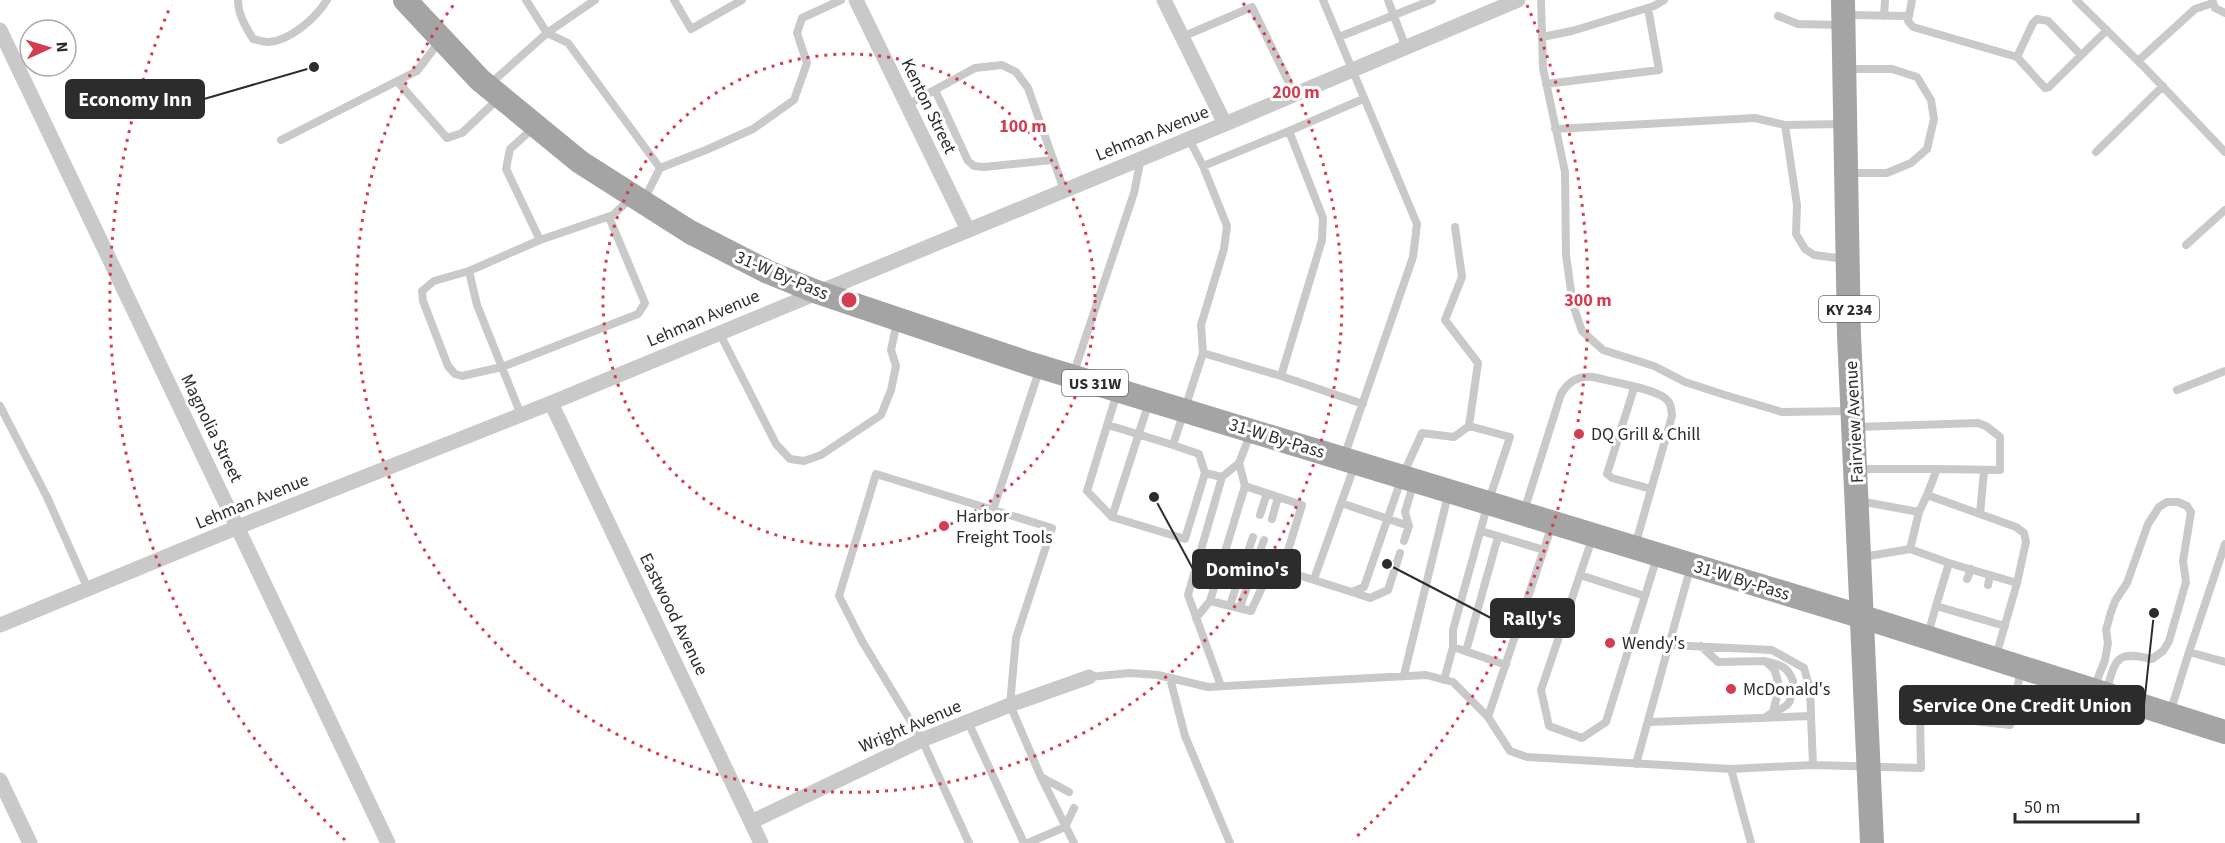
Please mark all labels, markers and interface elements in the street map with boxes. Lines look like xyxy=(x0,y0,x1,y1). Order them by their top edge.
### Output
north arrow xyxy=(18,18,78,78)
text: N xyxy=(51,41,73,53)
street label: Kenton Street xyxy=(895,54,962,158)
callout: Economy Inn xyxy=(66,80,204,118)
text: 200 m xyxy=(1272,80,1320,105)
text: Economy Inn xyxy=(78,86,192,114)
street label: Lehman Avenue xyxy=(1092,99,1213,168)
text: 100 m xyxy=(999,114,1047,139)
street label: 31-W By-Pass xyxy=(731,245,832,306)
street label: Lehman Avenue xyxy=(643,283,763,353)
text: 300 m xyxy=(1564,288,1612,313)
centre of rings xyxy=(839,290,859,310)
road number: KY 234 xyxy=(1819,296,1879,322)
street label: Fairview Avenue xyxy=(1839,360,1870,484)
street label: Magnolia Street xyxy=(175,370,249,487)
road number: US 31W xyxy=(1062,370,1128,396)
street label: 31-W By-Pass xyxy=(1226,412,1328,465)
place label: DQ Grill & Chill xyxy=(1591,422,1700,447)
marker: DQ Grill & Chill xyxy=(1572,427,1586,441)
street label: Lehman Avenue xyxy=(192,467,313,536)
place label: Harbor Freight Tools xyxy=(956,504,1053,550)
marker: Harbor Freight Tools xyxy=(937,519,951,533)
street label: Eastwood Avenue xyxy=(633,549,714,680)
callout: Domino's xyxy=(1193,550,1300,588)
street label: 31-W By-Pass xyxy=(1691,554,1793,607)
text: Domino's xyxy=(1205,556,1289,584)
callout: Rally's xyxy=(1491,599,1574,637)
text: Rally's xyxy=(1503,605,1562,633)
place label: Wendy's xyxy=(1622,631,1685,656)
marker: Wendy's xyxy=(1603,636,1617,650)
place label: McDonald's xyxy=(1743,677,1830,702)
marker: McDonald's xyxy=(1724,682,1738,696)
callout: Service One Credit Union xyxy=(1900,686,2144,724)
text: Service One Credit Union xyxy=(1912,692,2132,720)
street label: Wright Avenue xyxy=(855,694,965,759)
scale bar xyxy=(2015,786,2138,824)
text: 50 m xyxy=(2024,795,2060,820)

